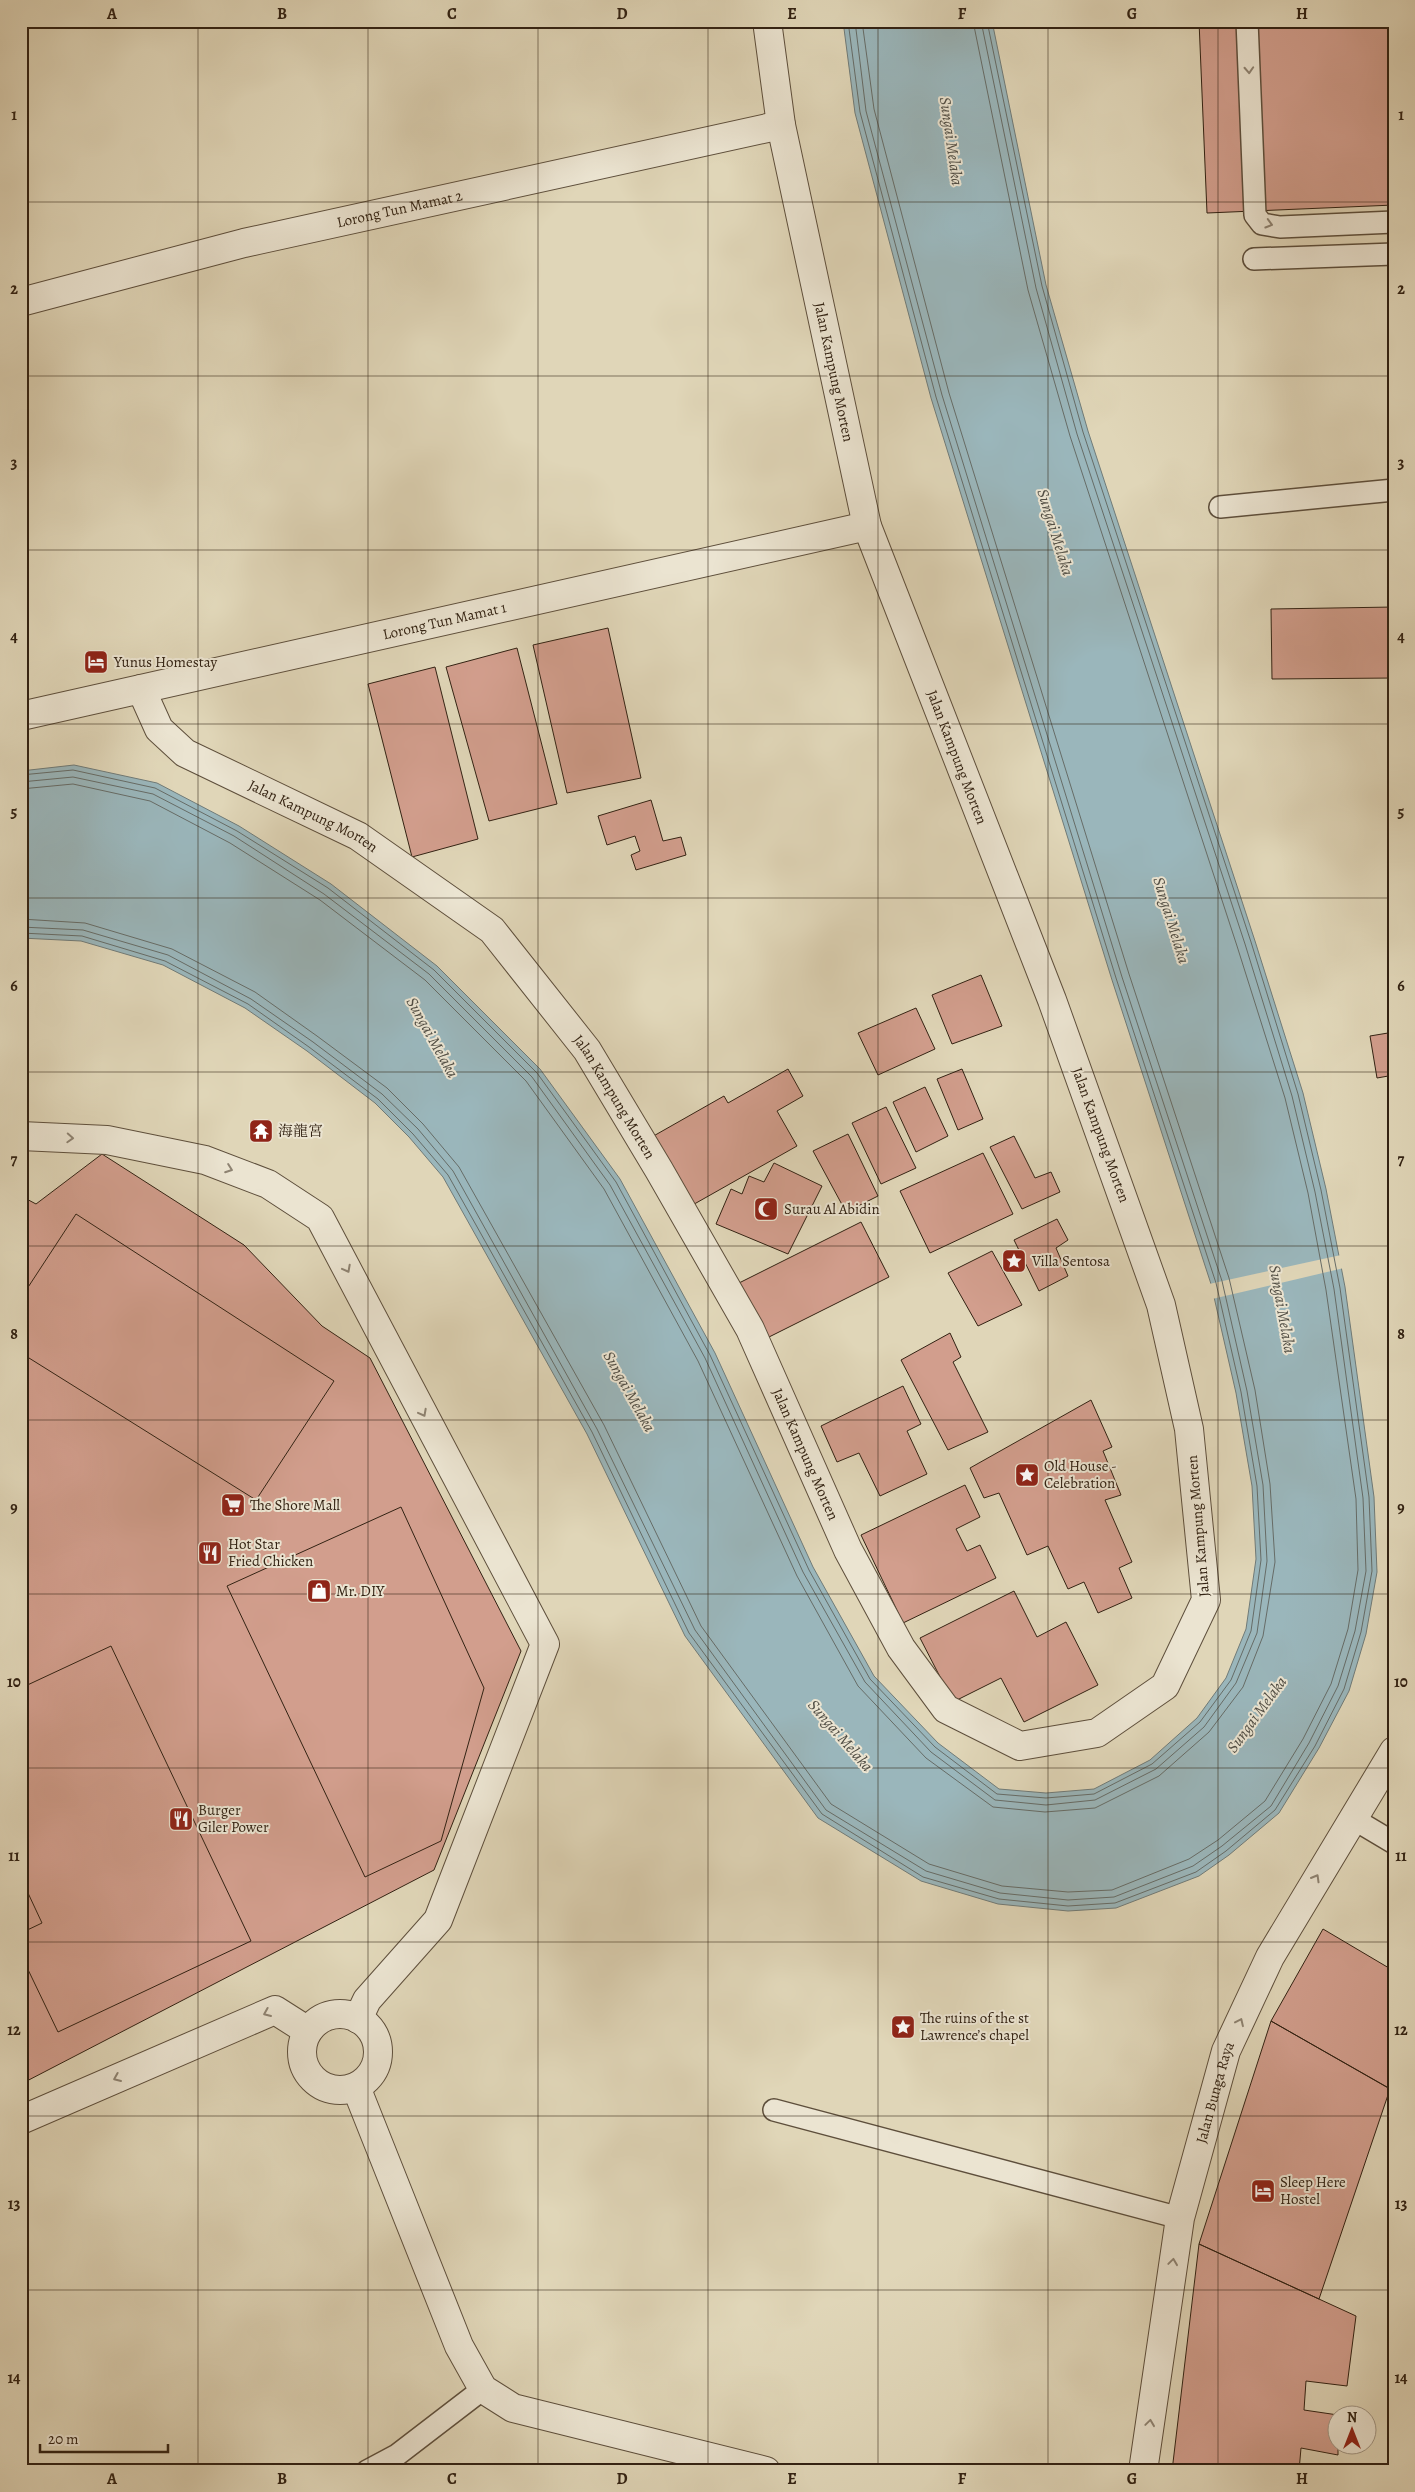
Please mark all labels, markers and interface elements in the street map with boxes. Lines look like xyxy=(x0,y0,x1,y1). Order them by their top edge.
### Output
text: A xyxy=(106,3,118,25)
text: B xyxy=(277,3,287,25)
text: C xyxy=(447,3,457,25)
text: D xyxy=(616,3,628,25)
text: E xyxy=(787,3,797,25)
text: F xyxy=(958,3,967,25)
text: G xyxy=(1127,3,1137,25)
text: H xyxy=(1296,3,1308,25)
one-way arrow xyxy=(1243,66,1254,74)
water label: Sungai Melaka xyxy=(934,95,968,187)
text: 1 xyxy=(11,104,17,126)
text: 1 xyxy=(1398,104,1404,126)
street label: Lorong Tun Mamat 2 xyxy=(335,185,464,232)
one-way arrow xyxy=(1264,218,1273,229)
text: 2 xyxy=(10,278,18,300)
text: 2 xyxy=(1397,278,1405,300)
street label: Jalan Kampung Morten xyxy=(809,300,859,444)
text: 3 xyxy=(11,452,18,474)
text: 3 xyxy=(1398,452,1405,474)
water label: Sungai Melaka xyxy=(1031,486,1079,579)
street label: Lorong Tun Mamat 1 xyxy=(381,597,508,644)
text: 4 xyxy=(10,626,18,648)
text: 4 xyxy=(1397,626,1405,648)
hotel icon: Yunus Homestay xyxy=(83,649,109,675)
place label: Yunus Homestay xyxy=(113,652,217,672)
street label: Jalan Kampung Morten xyxy=(922,687,992,827)
street label: Jalan Kampung Morten xyxy=(245,775,382,857)
text: 5 xyxy=(11,801,18,823)
text: 5 xyxy=(1398,801,1405,823)
water label: Sungai Melaka xyxy=(1147,874,1195,967)
text: 6 xyxy=(10,975,18,997)
text: 6 xyxy=(1397,975,1405,997)
water label: Sungai Melaka xyxy=(401,993,464,1082)
street label: Jalan Kampung Morten xyxy=(569,1030,660,1163)
street label: Jalan Kampung Morten xyxy=(1067,1065,1135,1205)
temple icon: 海龍宮 xyxy=(248,1118,274,1144)
place label: 海龍宮 xyxy=(278,1121,323,1141)
one-way arrow xyxy=(66,1133,74,1144)
text: 7 xyxy=(11,1149,18,1171)
text: 7 xyxy=(1398,1149,1405,1171)
one-way arrow xyxy=(224,1163,233,1173)
mosque icon: Surau Al Abidin xyxy=(753,1196,779,1222)
place label: Surau Al Abidin xyxy=(784,1199,880,1219)
place icon: Villa Sentosa xyxy=(1001,1248,1027,1274)
place label: Villa Sentosa xyxy=(1031,1251,1110,1271)
water label: Sungai Melaka xyxy=(1263,1263,1301,1356)
one-way arrow xyxy=(341,1264,351,1273)
text: 8 xyxy=(10,1323,18,1345)
text: 8 xyxy=(1397,1323,1405,1345)
water label: Sungai Melaka xyxy=(598,1347,661,1436)
street label: Jalan Kampung Morten xyxy=(768,1385,844,1523)
one-way arrow xyxy=(417,1408,427,1417)
street label: Jalan Kampung Morten xyxy=(1182,1454,1214,1598)
place label: Old House - Celebration xyxy=(1044,1456,1117,1493)
place icon: Old House - Celebration xyxy=(1014,1462,1040,1488)
supermarket icon: The Shore Mall xyxy=(220,1492,246,1518)
place label: The Shore Mall xyxy=(250,1495,340,1515)
text: 9 xyxy=(10,1497,18,1519)
text: 9 xyxy=(1397,1497,1405,1519)
place label: Hot Star Fried Chicken xyxy=(228,1534,313,1571)
restaurant icon: Hot Star Fried Chicken xyxy=(197,1540,223,1566)
shop icon: Mr. DIY xyxy=(306,1578,332,1604)
place label: Mr. DIY xyxy=(336,1581,385,1601)
text: 10 xyxy=(7,1671,21,1693)
text: 10 xyxy=(1394,1671,1408,1693)
water label: Sungai Melaka xyxy=(1222,1672,1292,1757)
water label: Sungai Melaka xyxy=(803,1695,878,1777)
place label: Burger Giler Power xyxy=(198,1800,269,1837)
restaurant icon: Burger Giler Power xyxy=(168,1806,194,1832)
text: 11 xyxy=(8,1845,20,1867)
text: 11 xyxy=(1395,1845,1407,1867)
one-way arrow xyxy=(1310,1875,1320,1884)
one-way arrow xyxy=(263,2007,272,2018)
place label: The ruins of the st Lawrence’s chapel xyxy=(920,2008,1029,2045)
place icon: The ruins of the st Lawrence’s chapel xyxy=(890,2014,916,2040)
one-way arrow xyxy=(1234,2018,1244,2027)
text: 12 xyxy=(7,2019,21,2041)
text: 12 xyxy=(1394,2019,1408,2041)
street label: Jalan Bunga Raya xyxy=(1191,2038,1239,2146)
one-way arrow xyxy=(114,2072,122,2082)
place label: Sleep Here Hostel xyxy=(1280,2172,1346,2209)
hotel icon: Sleep Here Hostel xyxy=(1250,2178,1276,2204)
text: 13 xyxy=(8,2193,20,2215)
text: 13 xyxy=(1395,2193,1407,2215)
one-way arrow xyxy=(1168,2257,1178,2266)
text: 14 xyxy=(7,2367,21,2389)
text: 14 xyxy=(1394,2367,1408,2389)
north arrow xyxy=(1328,2404,1378,2454)
text: N xyxy=(1347,2408,1357,2427)
one-way arrow xyxy=(1144,2418,1155,2426)
scale bar xyxy=(40,2422,168,2454)
text: 20 m xyxy=(48,2429,79,2449)
text: A xyxy=(106,2468,118,2490)
text: B xyxy=(277,2468,287,2490)
text: C xyxy=(447,2468,457,2490)
text: D xyxy=(616,2468,628,2490)
text: E xyxy=(787,2468,797,2490)
text: F xyxy=(958,2468,967,2490)
text: G xyxy=(1127,2468,1137,2490)
text: H xyxy=(1296,2468,1308,2490)

